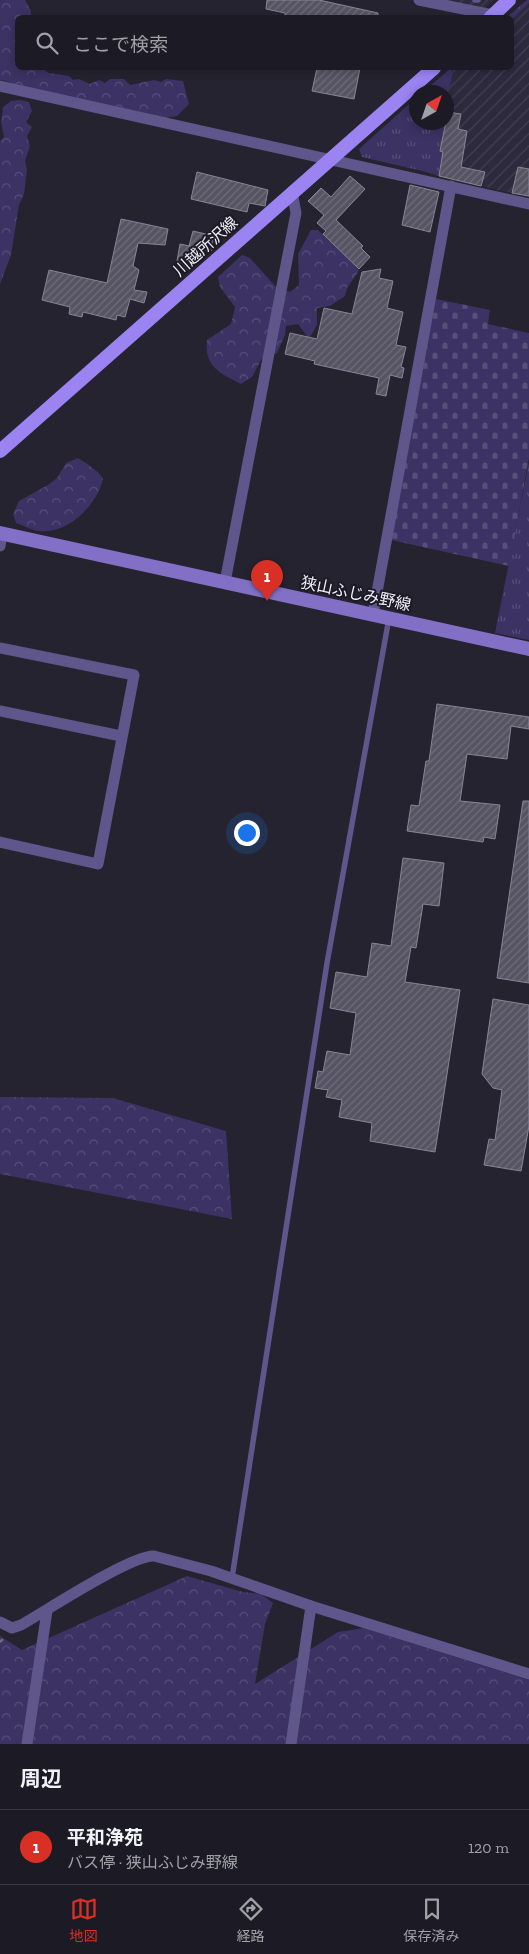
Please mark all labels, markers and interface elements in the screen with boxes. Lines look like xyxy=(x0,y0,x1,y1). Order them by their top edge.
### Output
search box xyxy=(15,15,514,70)
icon: search xyxy=(33,29,61,57)
text: ここで検索 xyxy=(73,33,168,56)
north arrow xyxy=(409,85,454,130)
street label: 川越所沢線 xyxy=(169,213,241,280)
pin: 1 xyxy=(251,560,283,601)
street label: 狭山ふじみ野線 xyxy=(299,573,413,614)
your location xyxy=(234,820,260,846)
text: 周辺 xyxy=(20,1766,62,1791)
text: 平和浄苑 xyxy=(67,1826,143,1849)
text: 1 xyxy=(33,1838,39,1857)
text: 120 m xyxy=(468,1838,509,1857)
text: バス停 · 狭山ふじみ野線 xyxy=(67,1853,238,1872)
tab: 地図 xyxy=(70,1895,98,1945)
tab: 経路 xyxy=(237,1895,265,1945)
tab: 保存済み xyxy=(404,1895,460,1945)

